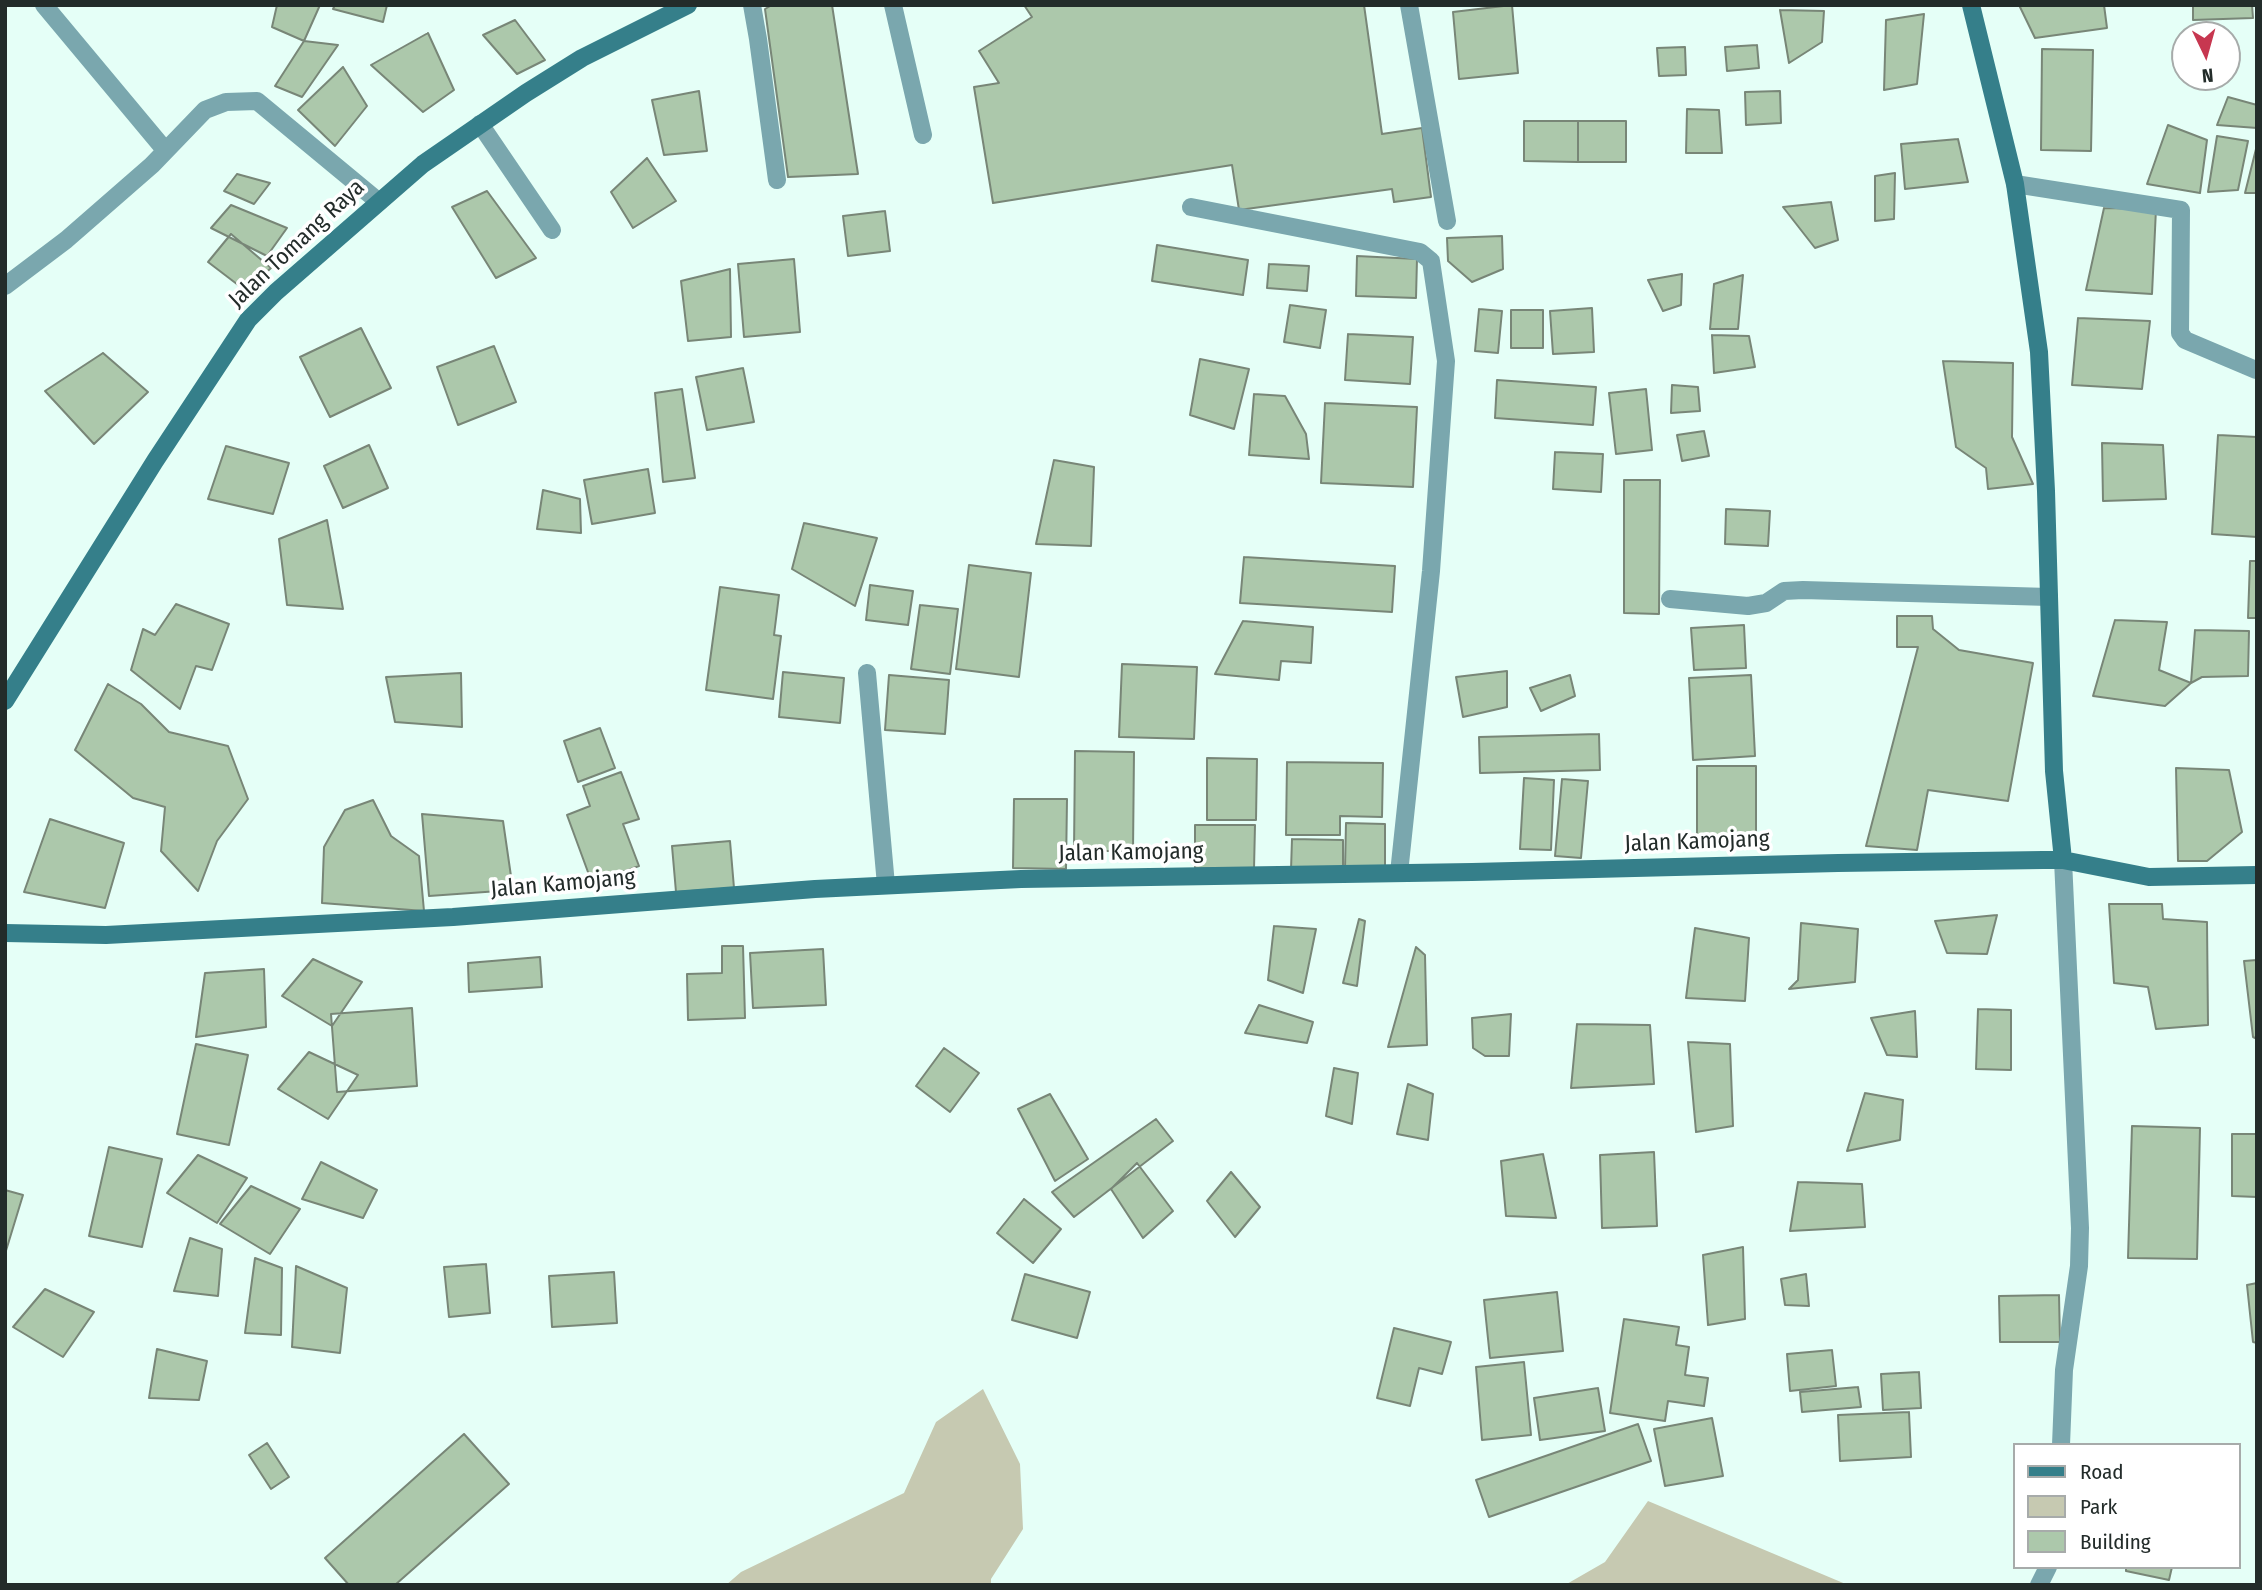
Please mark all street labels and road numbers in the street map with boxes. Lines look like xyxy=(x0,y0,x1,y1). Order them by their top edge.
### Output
street label: Jalan Tomang Raya xyxy=(223,174,371,314)
street label: Jalan Kamojang xyxy=(1624,826,1770,858)
street label: Jalan Kamojang xyxy=(1058,838,1204,868)
street label: Jalan Kamojang xyxy=(490,864,636,904)

